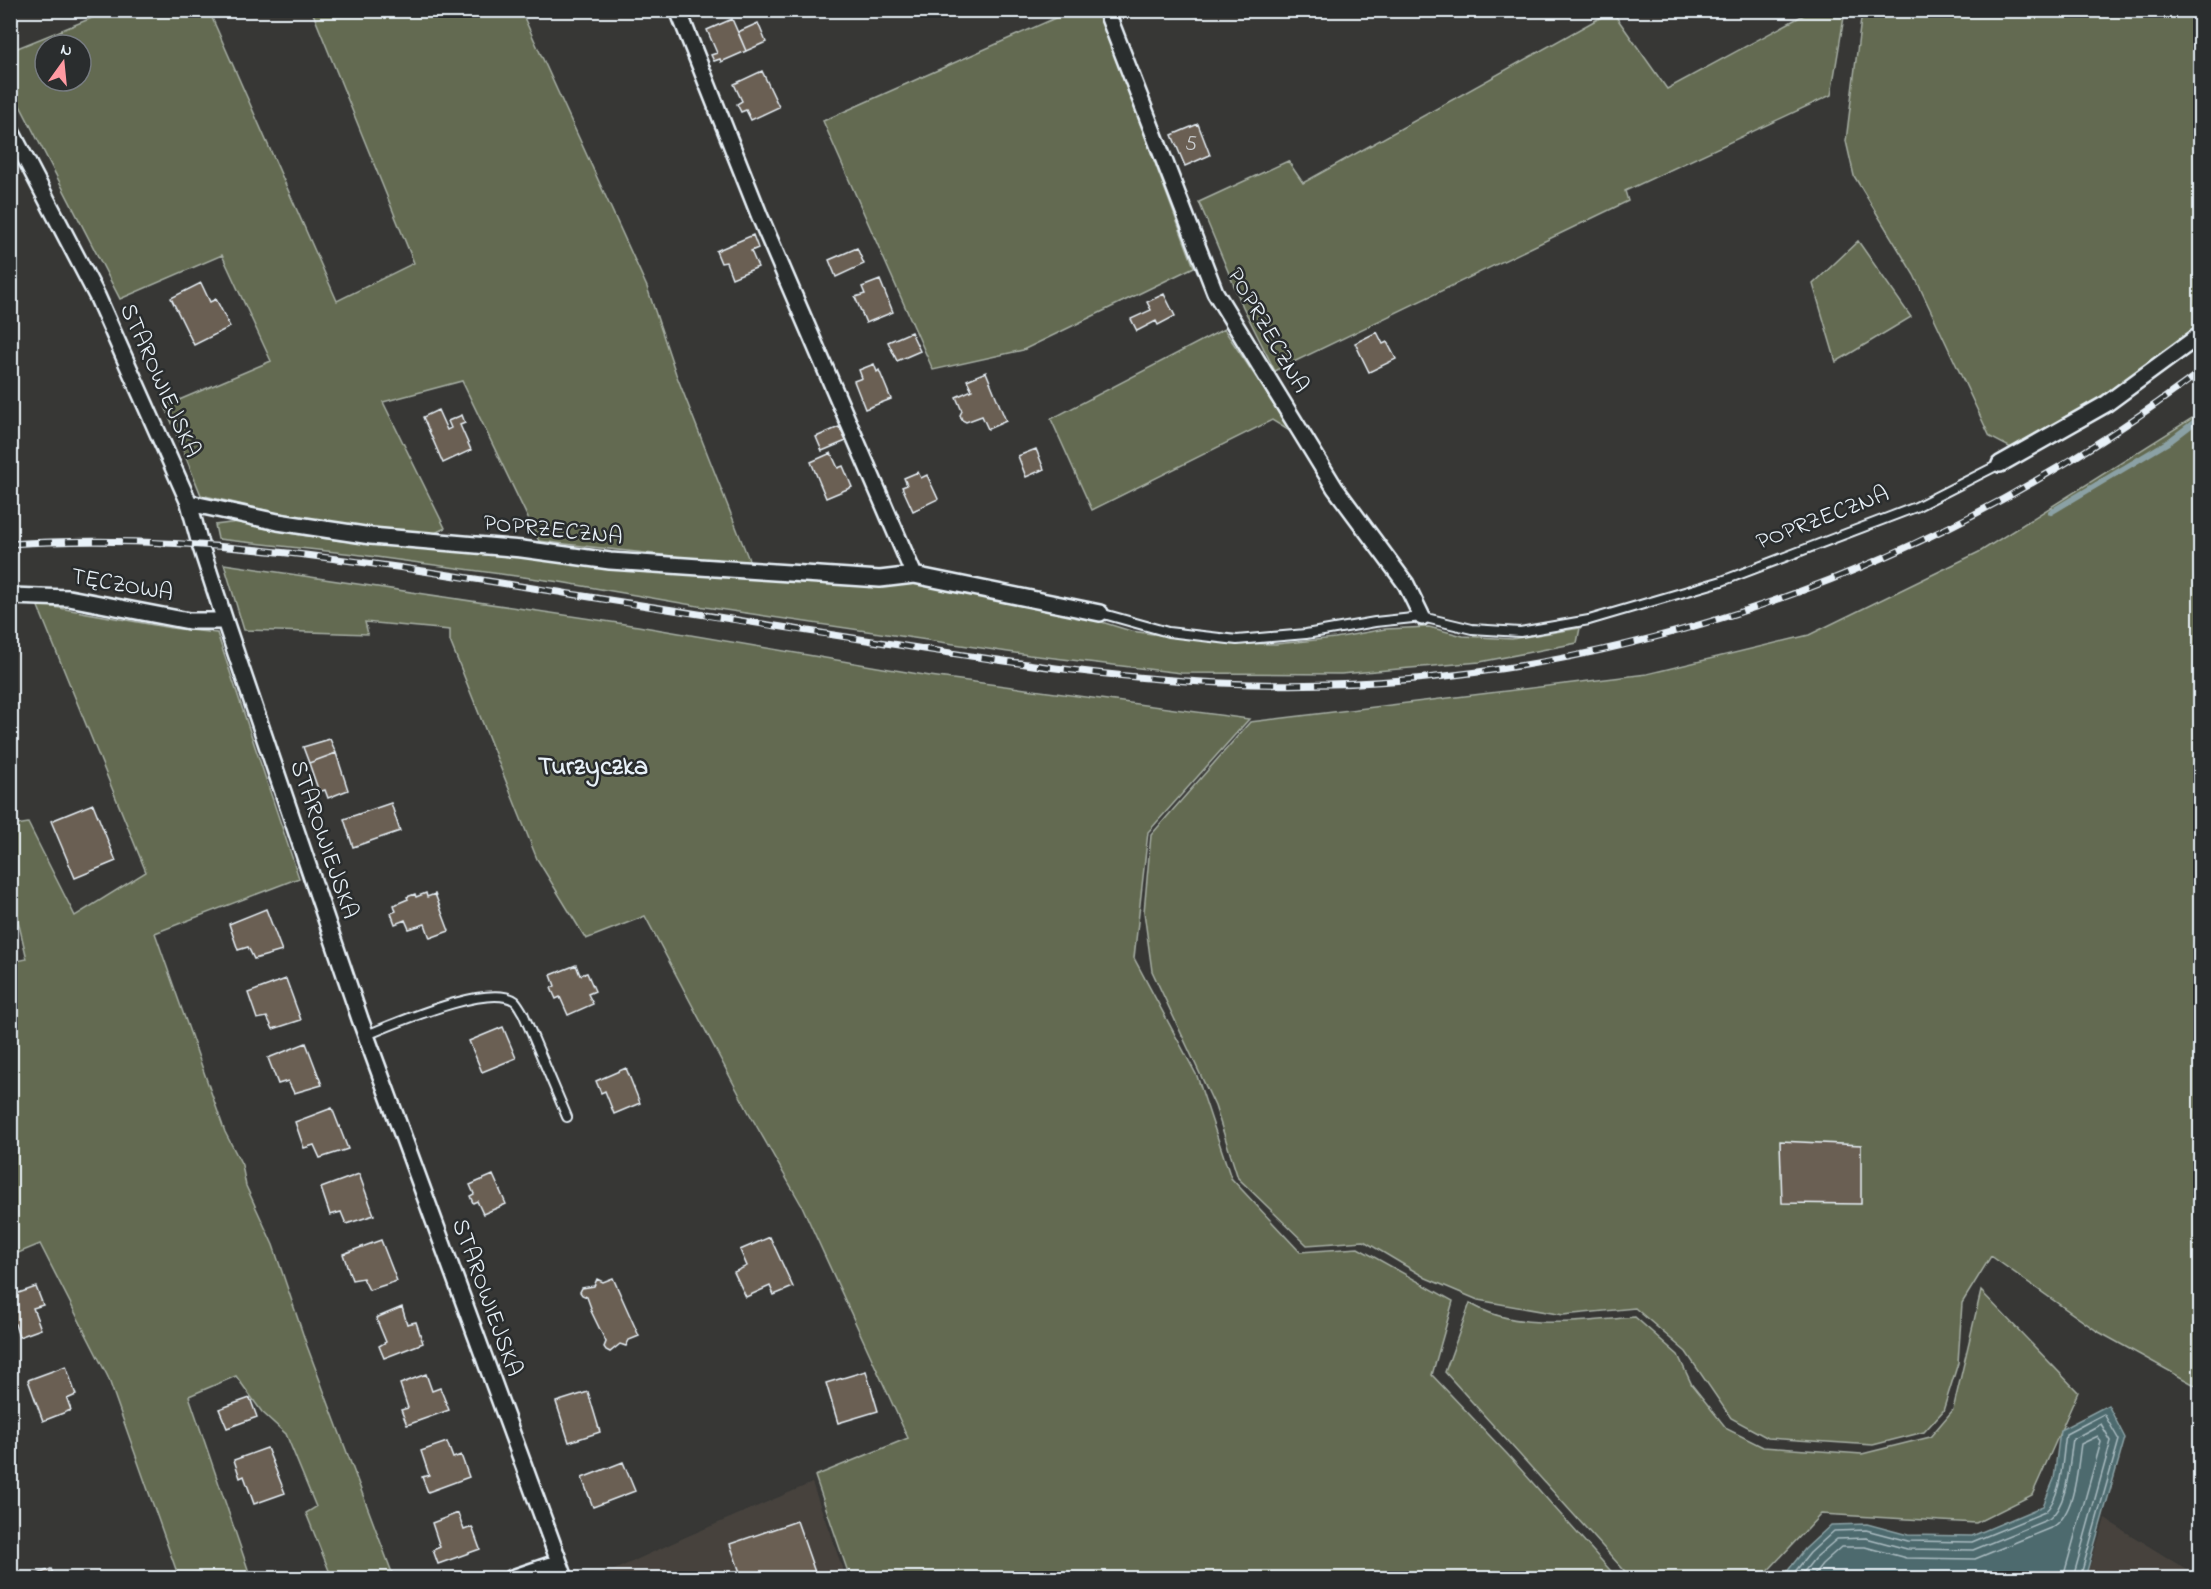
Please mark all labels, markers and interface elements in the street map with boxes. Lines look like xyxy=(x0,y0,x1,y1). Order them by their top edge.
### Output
north arrow xyxy=(33,33,93,93)
text: N xyxy=(58,37,75,63)
house number: 5 xyxy=(1185,130,1197,160)
street label: POPRZECZNA xyxy=(1217,262,1317,400)
street label: STAROWIEJSKA xyxy=(109,298,209,464)
street label: POPRZECZNA xyxy=(1751,478,1895,560)
street label: POPRZECZNA xyxy=(482,506,624,556)
street label: TĘCZOWA xyxy=(68,560,176,612)
district label: Turzyczka xyxy=(538,749,648,787)
street label: STAROWIEJSKA xyxy=(280,756,366,924)
street label: STAROWIEJSKA xyxy=(441,1214,531,1382)

